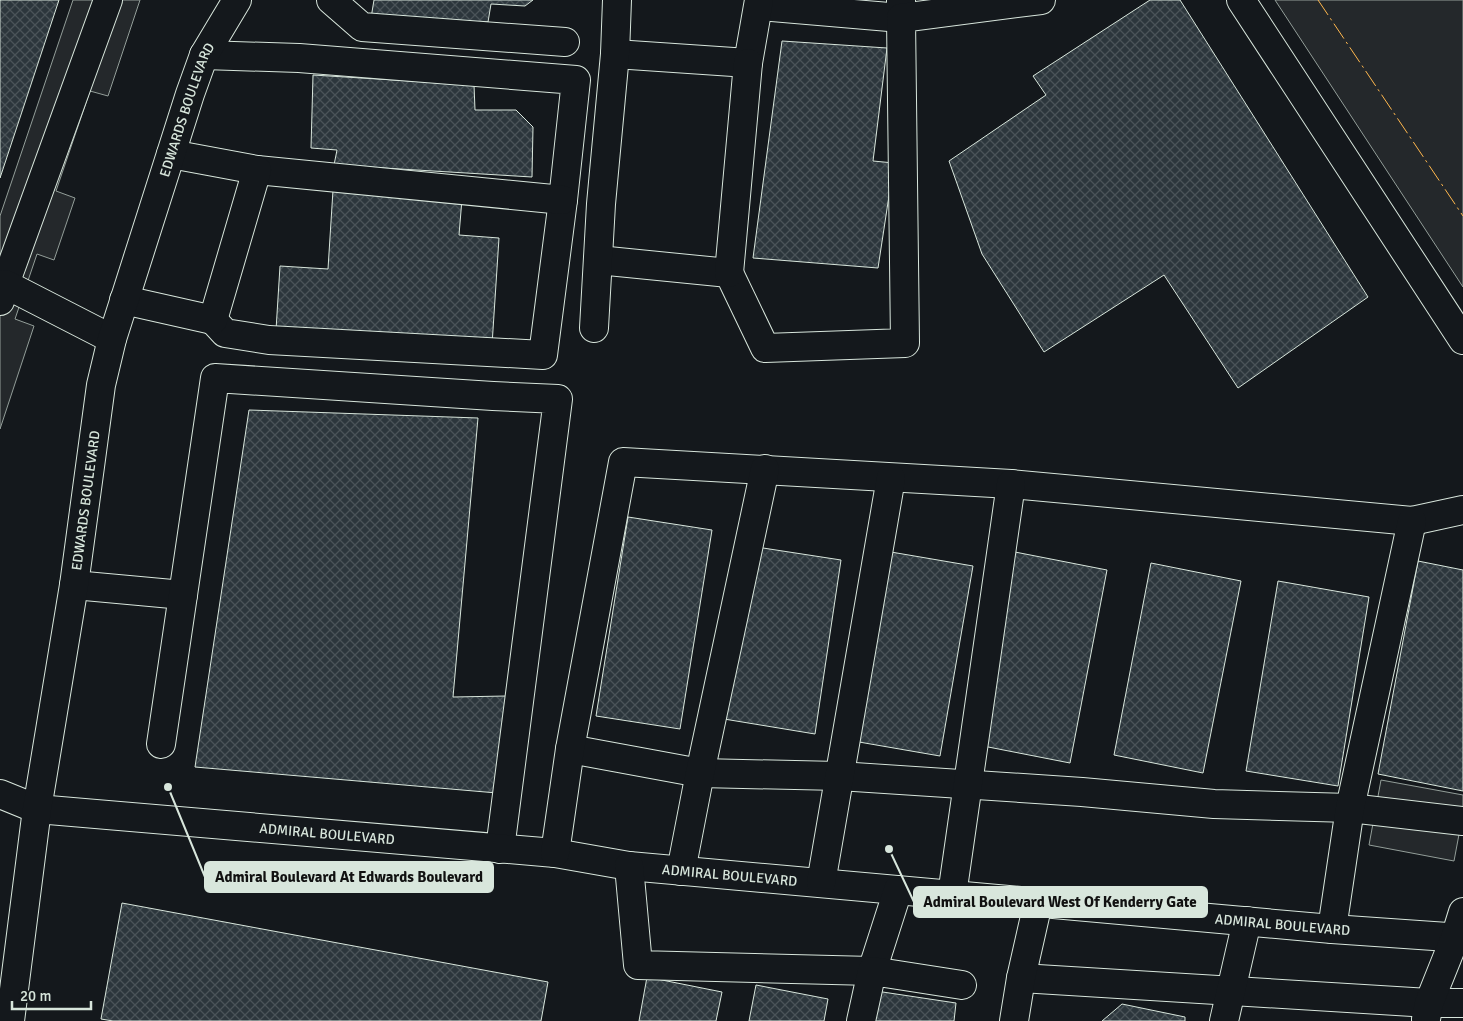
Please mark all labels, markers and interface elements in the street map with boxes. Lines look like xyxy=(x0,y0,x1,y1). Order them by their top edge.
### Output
street label: EDWARDS BOULEVARD xyxy=(156,39,218,179)
street label: EDWARDS BOULEVARD xyxy=(68,430,103,572)
street label: ADMIRAL BOULEVARD xyxy=(259,819,395,848)
street label: ADMIRAL BOULEVARD xyxy=(661,860,798,890)
callout: Admiral Boulevard At Edwards Boulevard xyxy=(205,862,493,892)
text: Admiral Boulevard At Edwards Boulevard xyxy=(215,868,483,886)
callout: Admiral Boulevard West Of Kenderry Gate xyxy=(914,887,1207,917)
text: Admiral Boulevard West Of Kenderry Gate xyxy=(923,893,1197,911)
street label: ADMIRAL BOULEVARD xyxy=(1214,910,1351,939)
scale bar xyxy=(12,978,91,1010)
text: 20 m xyxy=(20,987,51,1005)

